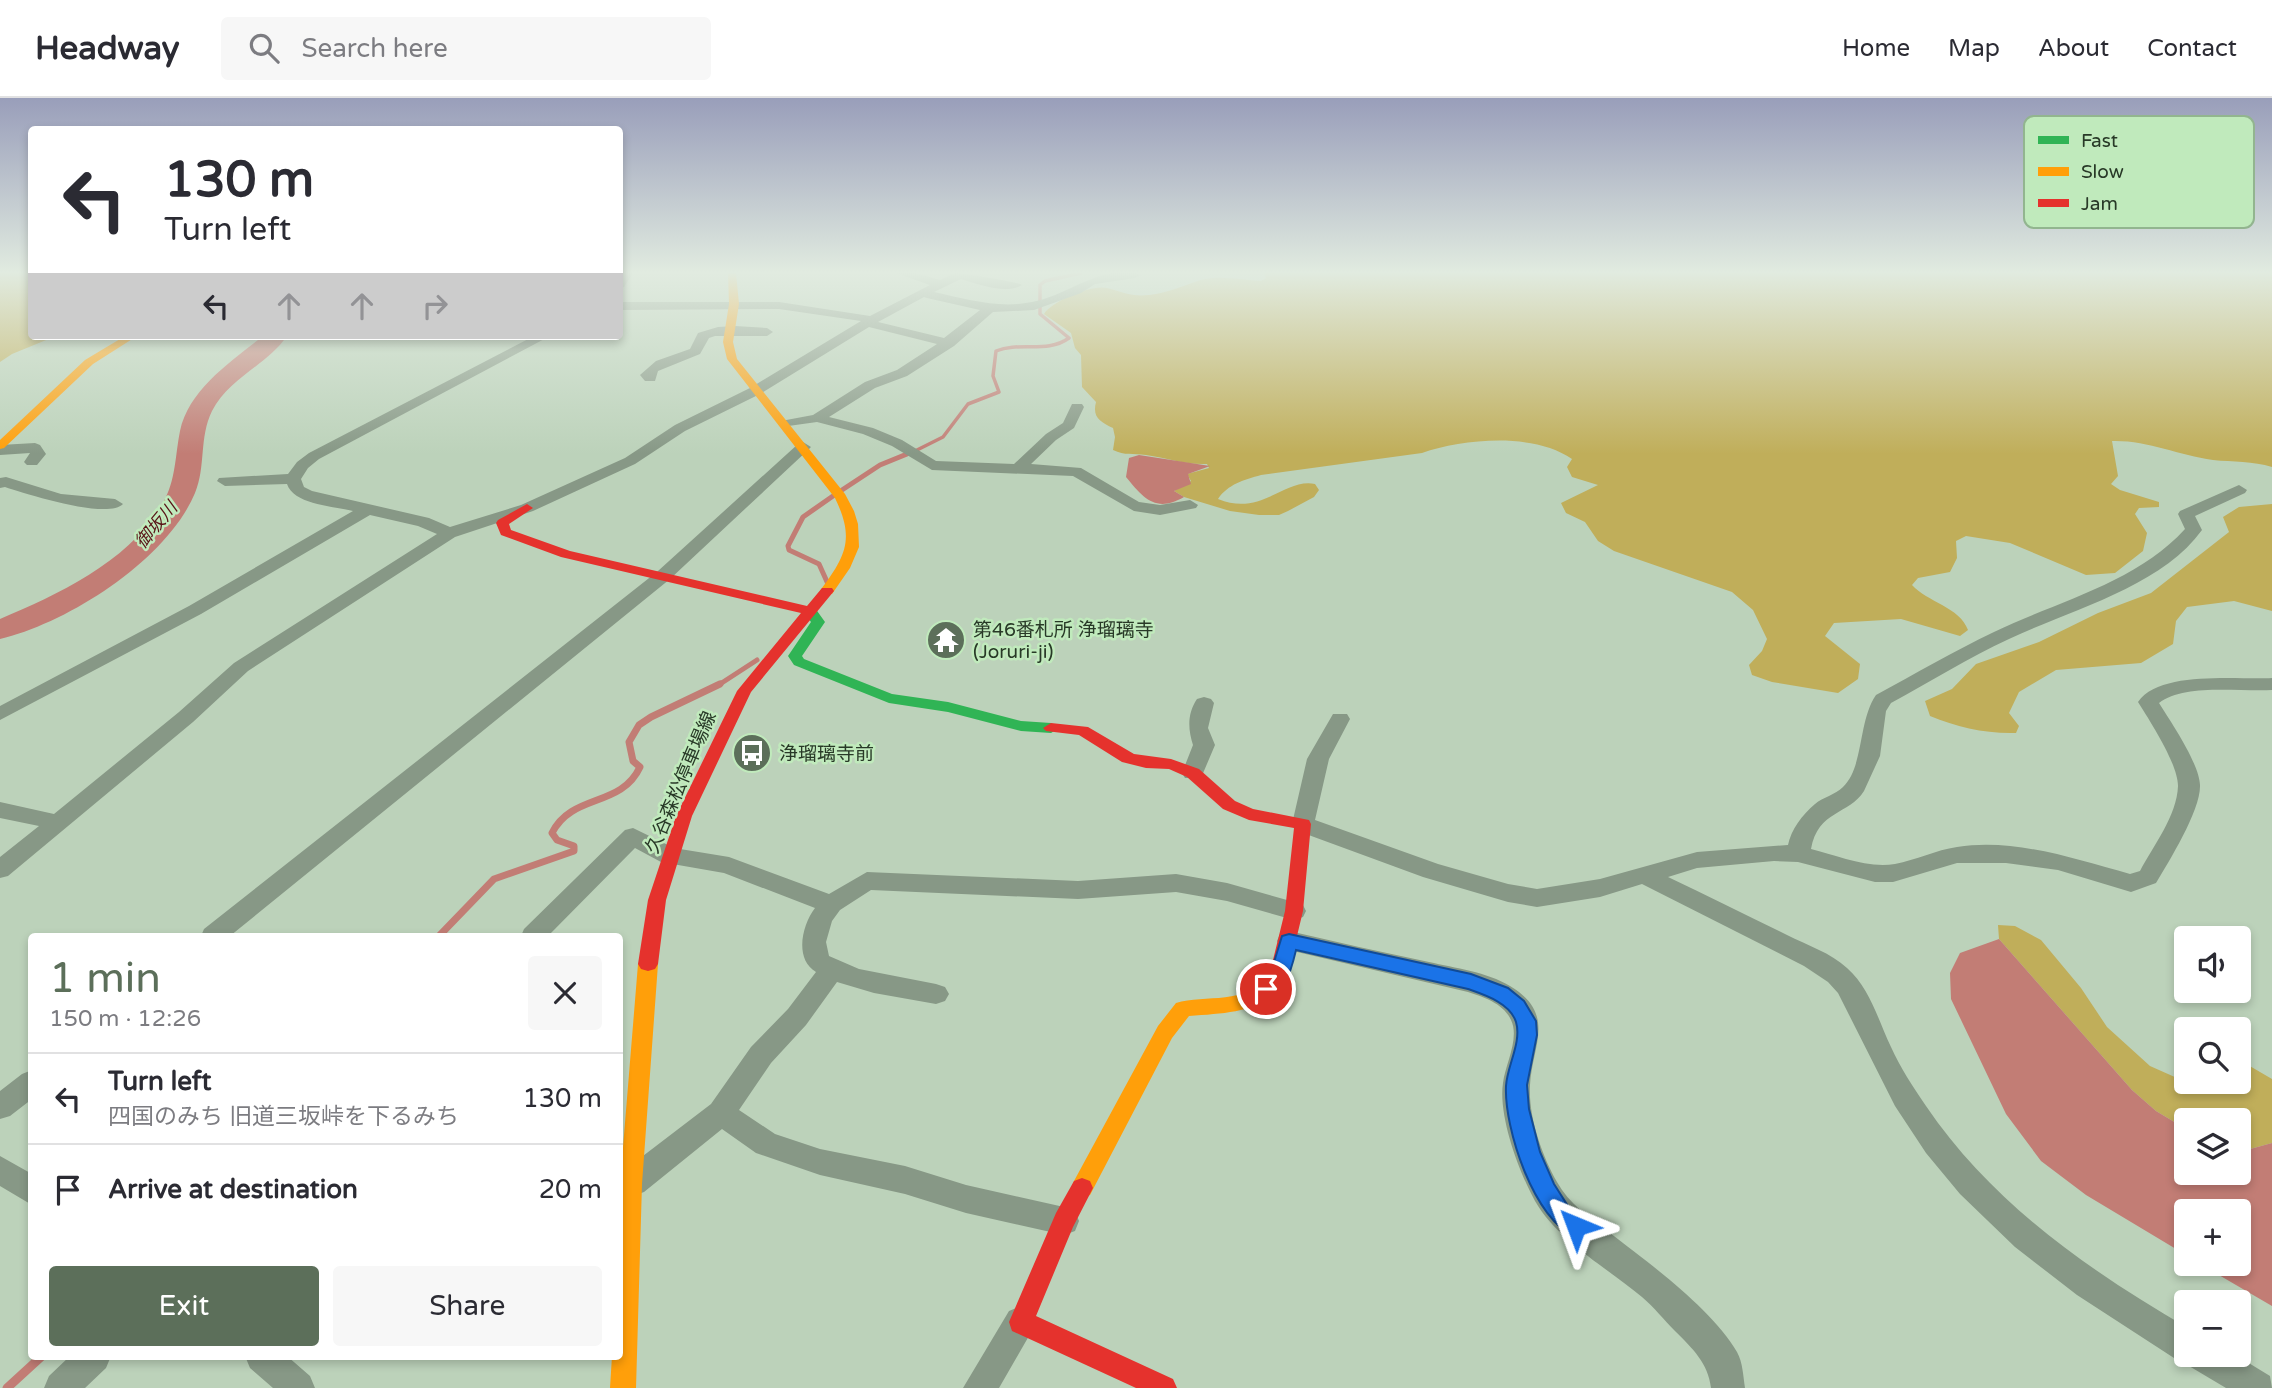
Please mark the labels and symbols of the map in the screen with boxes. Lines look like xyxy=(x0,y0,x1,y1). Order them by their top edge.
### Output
legend xyxy=(2024,116,2254,228)
text: Fast xyxy=(2081,130,2118,152)
text: Slow xyxy=(2081,161,2124,183)
text: Jam xyxy=(2081,193,2118,215)
water label: 御坂川 xyxy=(130,496,183,553)
temple icon: 第46番札所 浄瑠璃寺 (Joruri-ji) xyxy=(925,619,967,661)
place label: 第46番札所 浄瑠璃寺 (Joruri-ji) xyxy=(973,619,1154,663)
street label: 久谷森松停車場線 xyxy=(641,708,721,857)
bus stop icon: 浄瑠璃寺前 xyxy=(731,732,773,774)
place label: 浄瑠璃寺前 xyxy=(779,743,874,765)
pin xyxy=(1236,959,1296,1019)
position arrow xyxy=(1539,1189,1613,1263)

